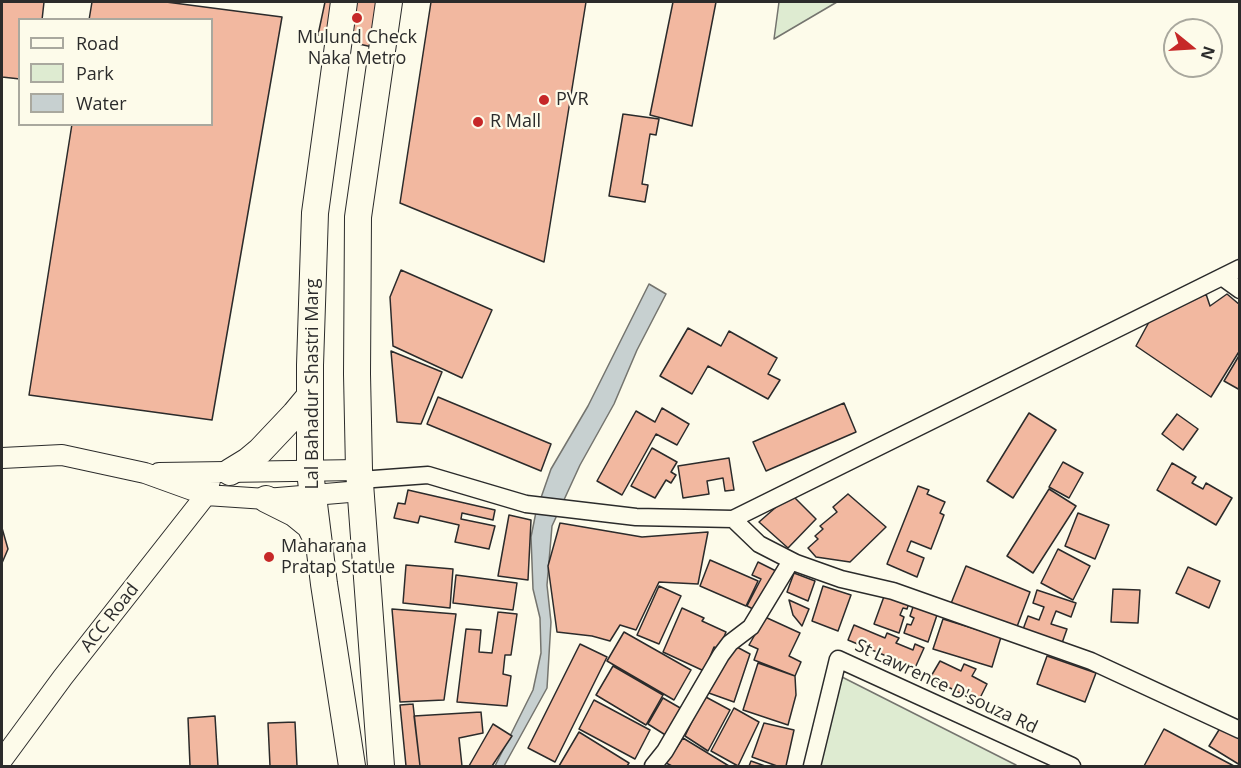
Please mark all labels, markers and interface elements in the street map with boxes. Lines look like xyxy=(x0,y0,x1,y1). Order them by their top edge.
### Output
marker: Mulund Check Naka Metro xyxy=(350,11,364,25)
legend xyxy=(18,18,213,126)
north arrow xyxy=(1163,18,1223,78)
place label: Mulund Check Naka Metro xyxy=(297,27,417,70)
text: Road xyxy=(76,31,119,55)
text: N xyxy=(1196,43,1221,63)
text: Park xyxy=(76,61,114,85)
place label: PVR xyxy=(556,89,589,111)
text: Water xyxy=(76,91,127,115)
marker: PVR xyxy=(537,93,551,107)
place label: R Mall xyxy=(490,111,541,133)
marker: R Mall xyxy=(471,115,485,129)
street label: Lal Bahadur Shastri Marg xyxy=(302,278,324,490)
place label: Maharana Pratap Statue xyxy=(281,536,395,578)
marker: Maharana Pratap Statue xyxy=(262,550,276,564)
street label: ACC Road xyxy=(76,579,144,657)
street label: St Lawrence D'souza Rd xyxy=(851,635,1041,739)

